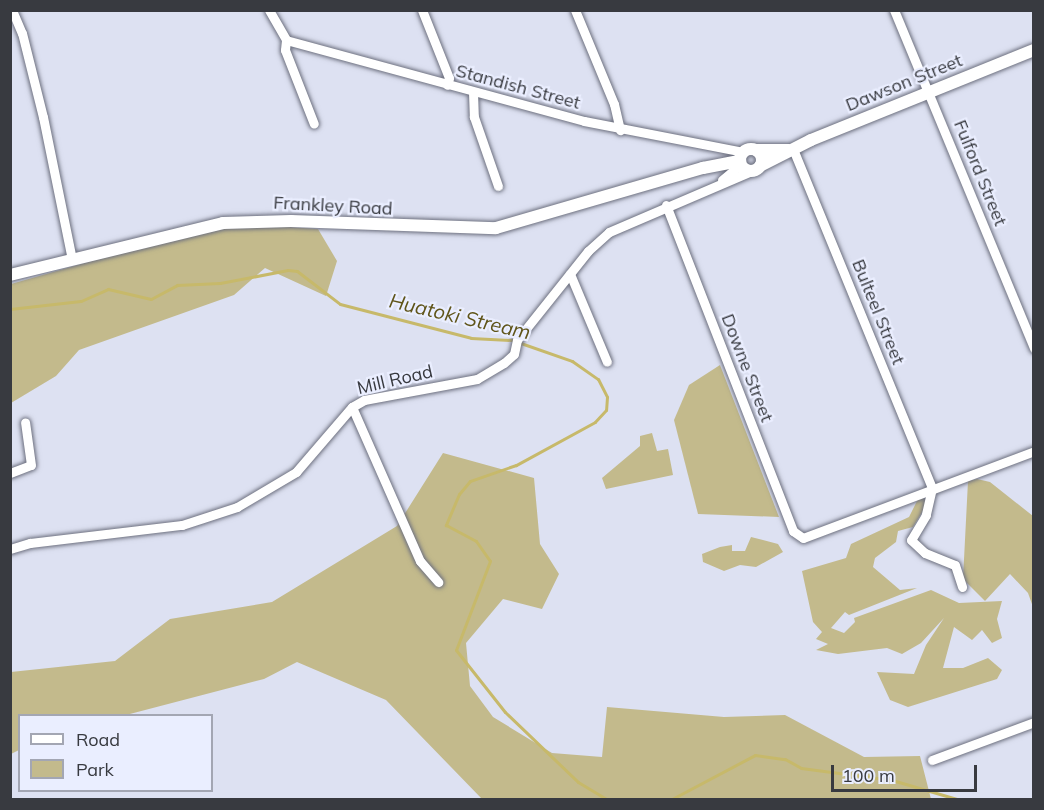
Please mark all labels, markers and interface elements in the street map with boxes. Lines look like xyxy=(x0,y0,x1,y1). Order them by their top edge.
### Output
street label: Dawson Street xyxy=(843,50,965,116)
street label: Standish Street xyxy=(453,60,583,114)
street label: Fulford Street xyxy=(949,117,1011,229)
street label: Frankley Road xyxy=(273,192,393,220)
street label: Bulteel Street xyxy=(847,256,909,368)
water label: Huatoki Stream xyxy=(387,288,533,344)
street label: Downe Street xyxy=(716,311,778,425)
street label: Mill Road xyxy=(355,361,435,399)
legend xyxy=(18,714,213,792)
text: Road xyxy=(76,728,120,751)
scale bar xyxy=(834,753,980,791)
text: Park xyxy=(76,758,114,781)
text: 100 m xyxy=(842,764,895,787)

